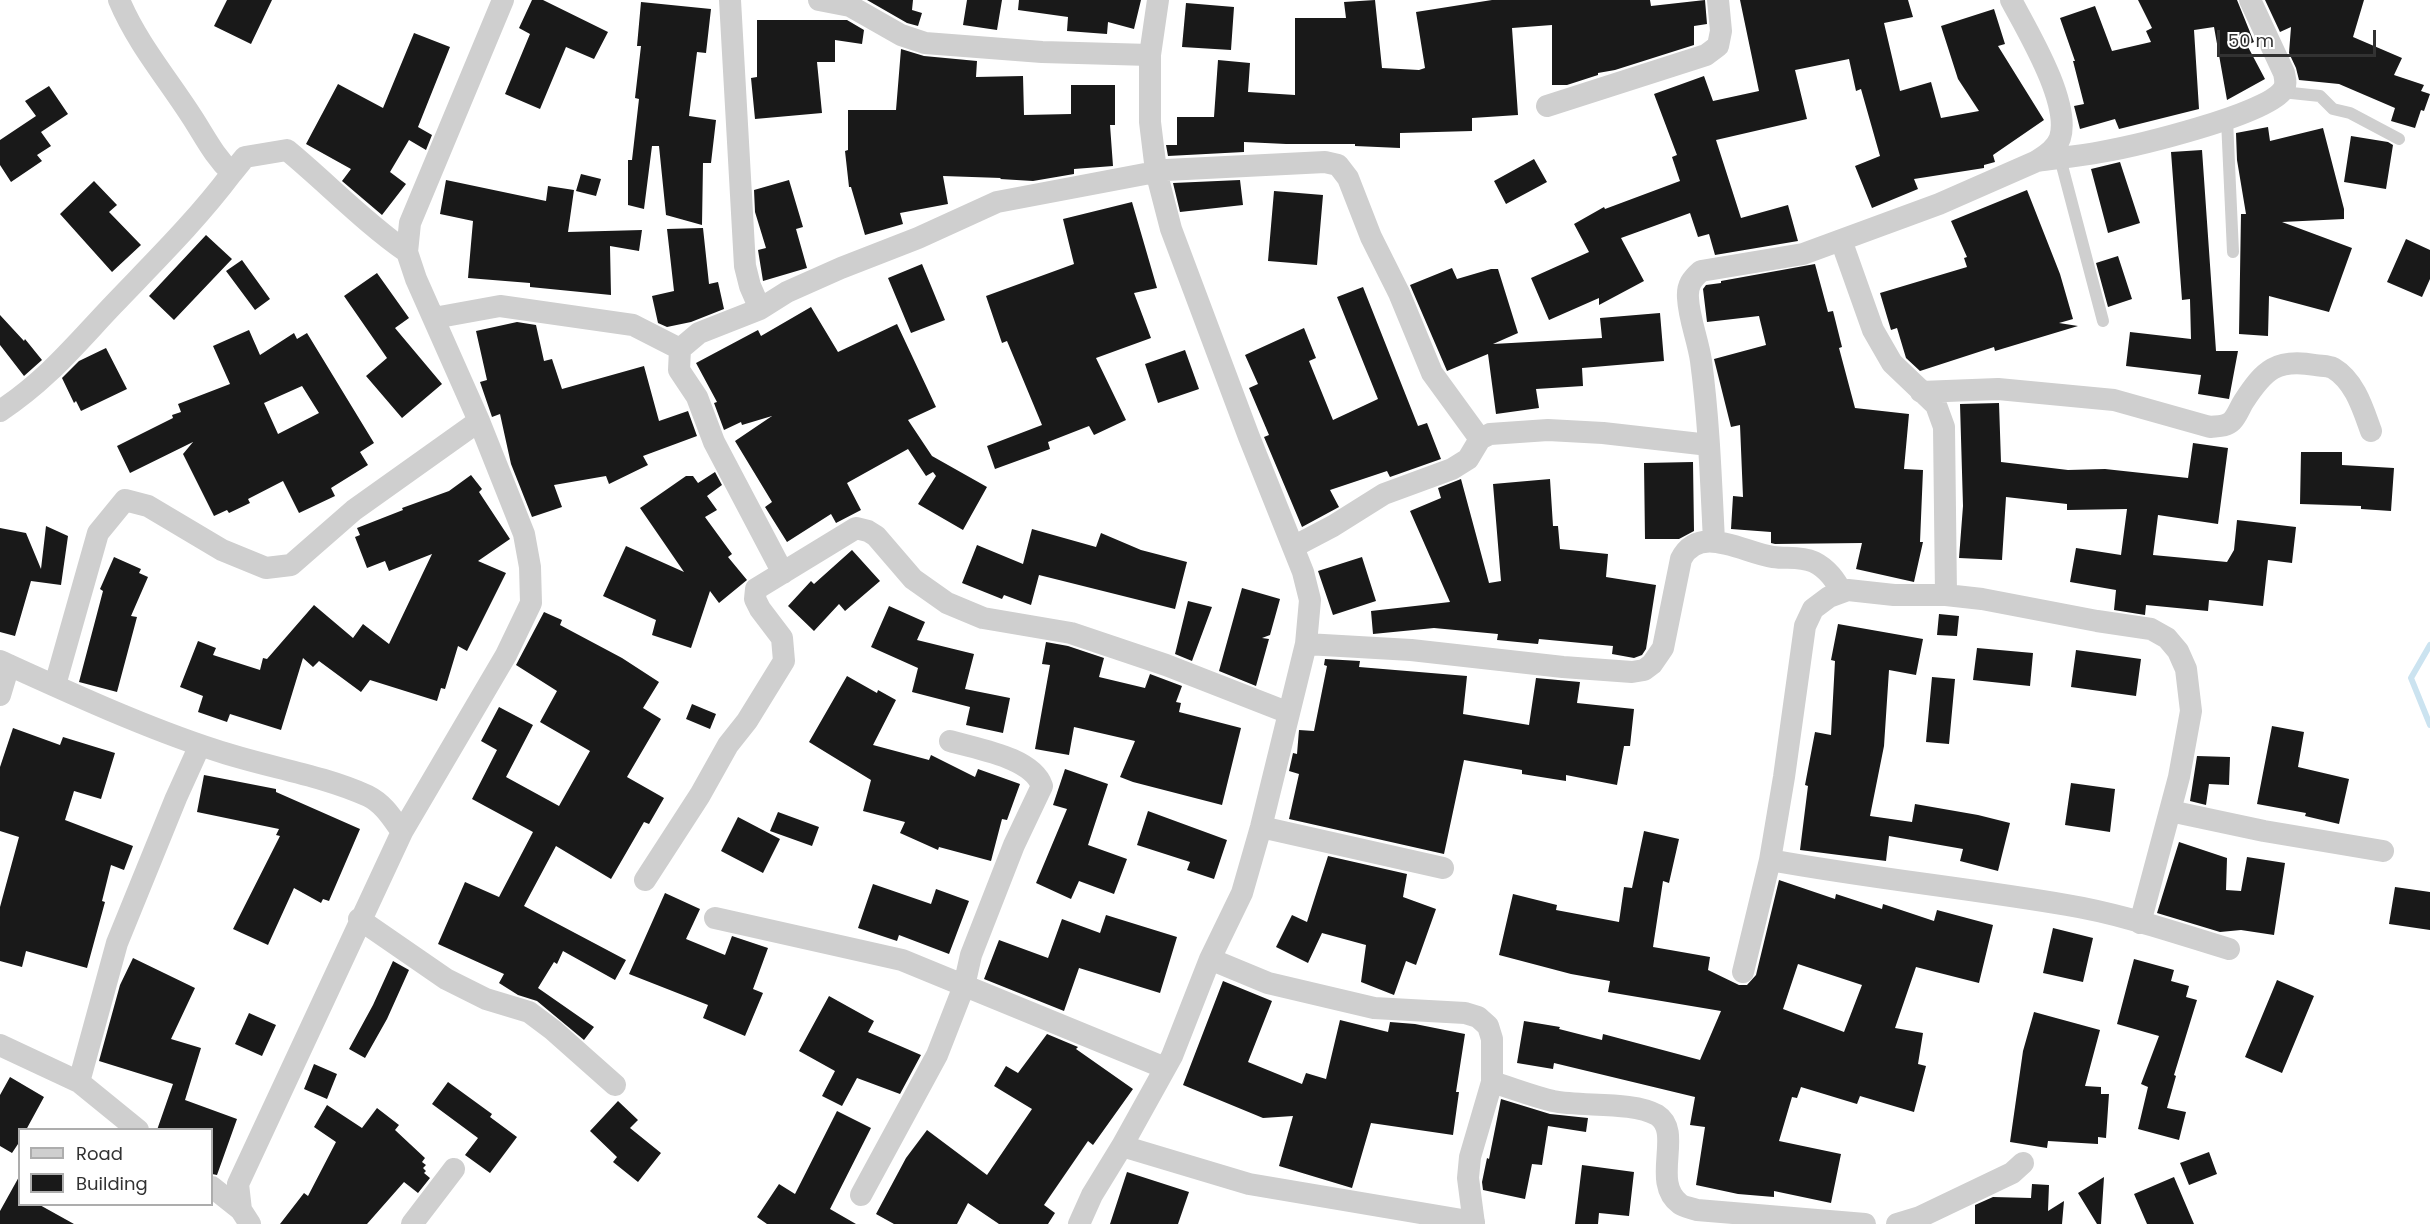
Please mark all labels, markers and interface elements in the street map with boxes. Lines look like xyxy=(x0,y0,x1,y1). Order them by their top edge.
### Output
scale bar xyxy=(2220,18,2379,56)
text: 50 m xyxy=(2228,28,2274,53)
legend xyxy=(18,1128,213,1206)
text: Road xyxy=(76,1141,123,1166)
text: Building xyxy=(76,1171,148,1196)

